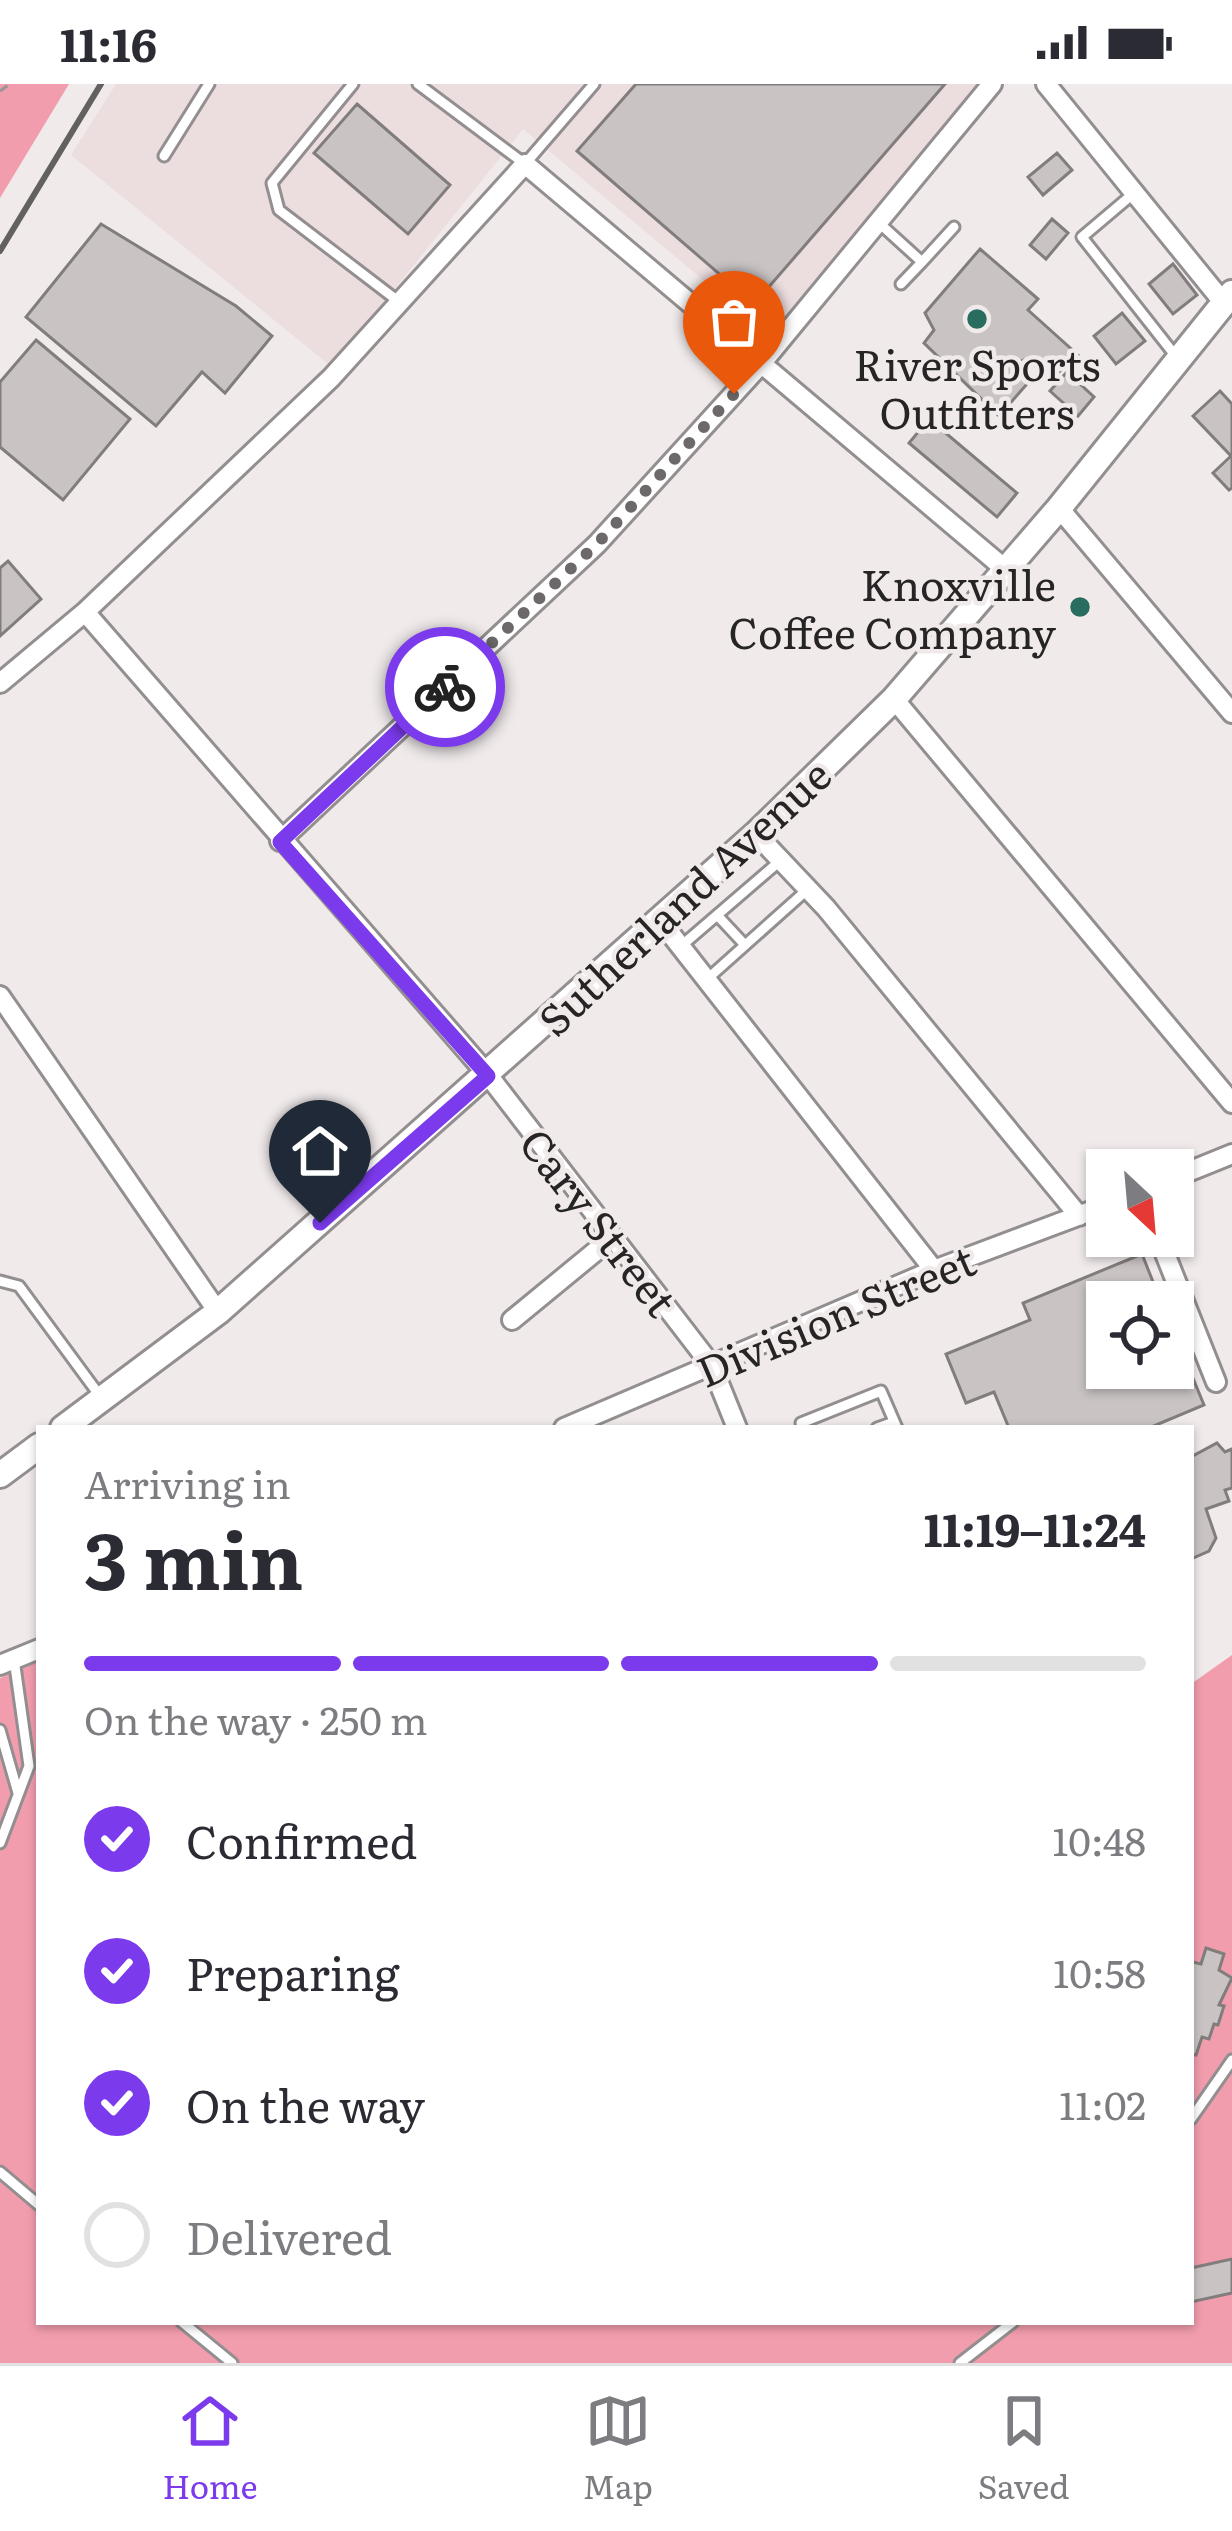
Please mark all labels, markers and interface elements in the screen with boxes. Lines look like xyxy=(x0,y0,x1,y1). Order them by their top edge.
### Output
text: 11:16 xyxy=(60,9,157,76)
pin xyxy=(683,271,785,394)
icon: bag xyxy=(701,289,767,355)
marker: River Sports Outfitters xyxy=(964,306,990,332)
place label: River Sports Outfitters xyxy=(854,332,1100,442)
place label: Knoxville Coffee Company xyxy=(729,552,1057,662)
marker: Knoxville Coffee Company xyxy=(1067,594,1093,620)
courier xyxy=(385,627,505,747)
icon: bike xyxy=(412,654,478,720)
street label: Sutherland Avenue xyxy=(523,744,843,1048)
pin xyxy=(269,1100,371,1223)
street label: Cary Street xyxy=(507,1114,693,1328)
icon: home xyxy=(287,1118,353,1184)
north arrow xyxy=(1086,1149,1194,1257)
map controls xyxy=(1086,1149,1194,1389)
street label: Division Street xyxy=(686,1227,984,1401)
button: locate xyxy=(1086,1281,1194,1389)
text: Arriving in xyxy=(84,1453,291,1511)
text: 11:19–11:24 xyxy=(924,1494,1146,1561)
text: 3 min xyxy=(84,1498,304,1614)
text: On the way · 250 m xyxy=(84,1689,427,1747)
icon: check xyxy=(84,1806,150,1872)
text: Confirmed xyxy=(186,1806,417,1873)
text: 10:48 xyxy=(1052,1810,1146,1868)
icon: check xyxy=(84,1938,150,2004)
text: Preparing xyxy=(186,1938,400,2005)
text: 10:58 xyxy=(1053,1942,1146,2000)
icon: check xyxy=(84,2070,150,2136)
text: On the way xyxy=(186,2070,425,2137)
text: 11:02 xyxy=(1059,2074,1146,2132)
text: Delivered xyxy=(186,2202,392,2269)
tab: Home xyxy=(162,2388,258,2509)
tab: Map xyxy=(583,2388,653,2509)
tab: Saved xyxy=(978,2388,1070,2509)

